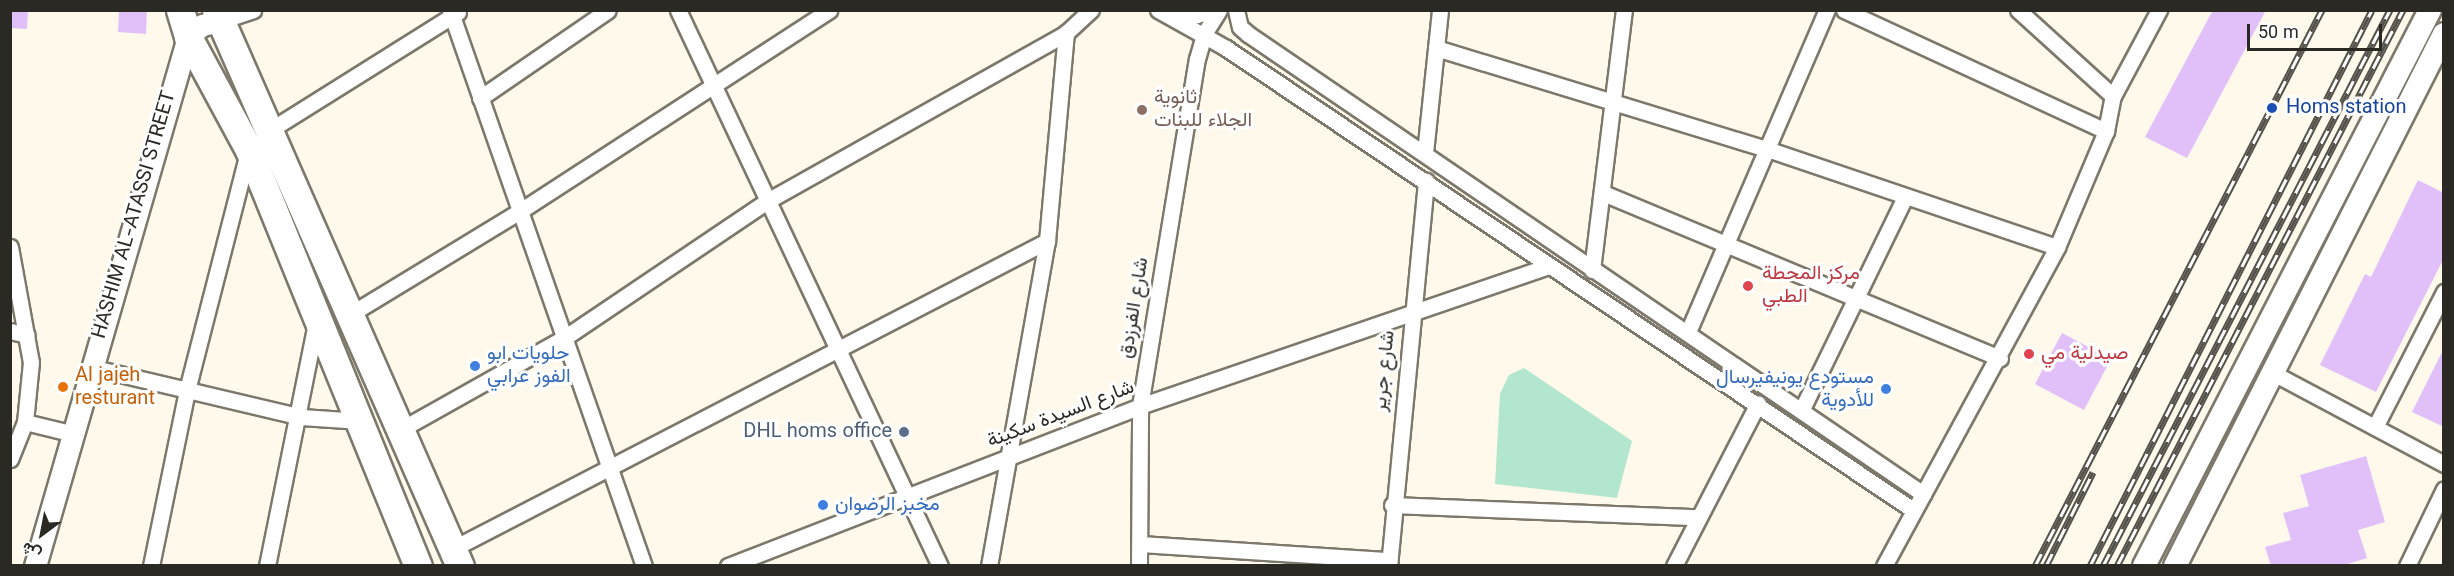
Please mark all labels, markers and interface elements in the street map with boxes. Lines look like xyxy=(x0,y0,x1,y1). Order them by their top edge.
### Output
scale bar xyxy=(2250,12,2385,50)
text: 50 m xyxy=(2258,20,2299,48)
place label: ثانوية الجلاء للبنات xyxy=(1154,86,1252,133)
street label: HASHIM AL-ATASSI STREET xyxy=(88,88,182,342)
place label: Homs station xyxy=(2286,96,2407,120)
marker: Homs station xyxy=(2263,99,2281,117)
marker: ثانوية الجلاء للبنات xyxy=(1135,103,1149,117)
street label: شارع الفرزدق xyxy=(1115,256,1155,360)
place label: مركز المحطة الطبي xyxy=(1762,262,1860,309)
marker: مركز المحطة الطبي xyxy=(1739,277,1757,295)
street label: شارع جرير xyxy=(1369,329,1401,413)
place label: حلويات ابو الفوز عرابي xyxy=(487,342,571,389)
place label: صيدلية مي xyxy=(2041,342,2128,366)
marker: صيدلية مي xyxy=(2022,347,2036,361)
marker: حلويات ابو الفوز عرابي xyxy=(468,359,482,373)
place label: Al jajeh resturant xyxy=(75,364,155,411)
place label: مستودع يونيفيرسال للأدوية xyxy=(1716,366,1874,413)
street label: شارع السيدة سكينة xyxy=(984,376,1138,454)
marker: Al jajeh resturant xyxy=(56,380,70,394)
marker: مستودع يونيفيرسال للأدوية xyxy=(1879,382,1893,396)
place label: DHL homs office xyxy=(743,420,892,444)
marker: DHL homs office xyxy=(897,425,911,439)
place label: مخبز الرضوان xyxy=(835,493,940,517)
marker: مخبز الرضوان xyxy=(816,498,830,512)
north arrow xyxy=(12,504,72,564)
text: ش xyxy=(17,534,47,565)

